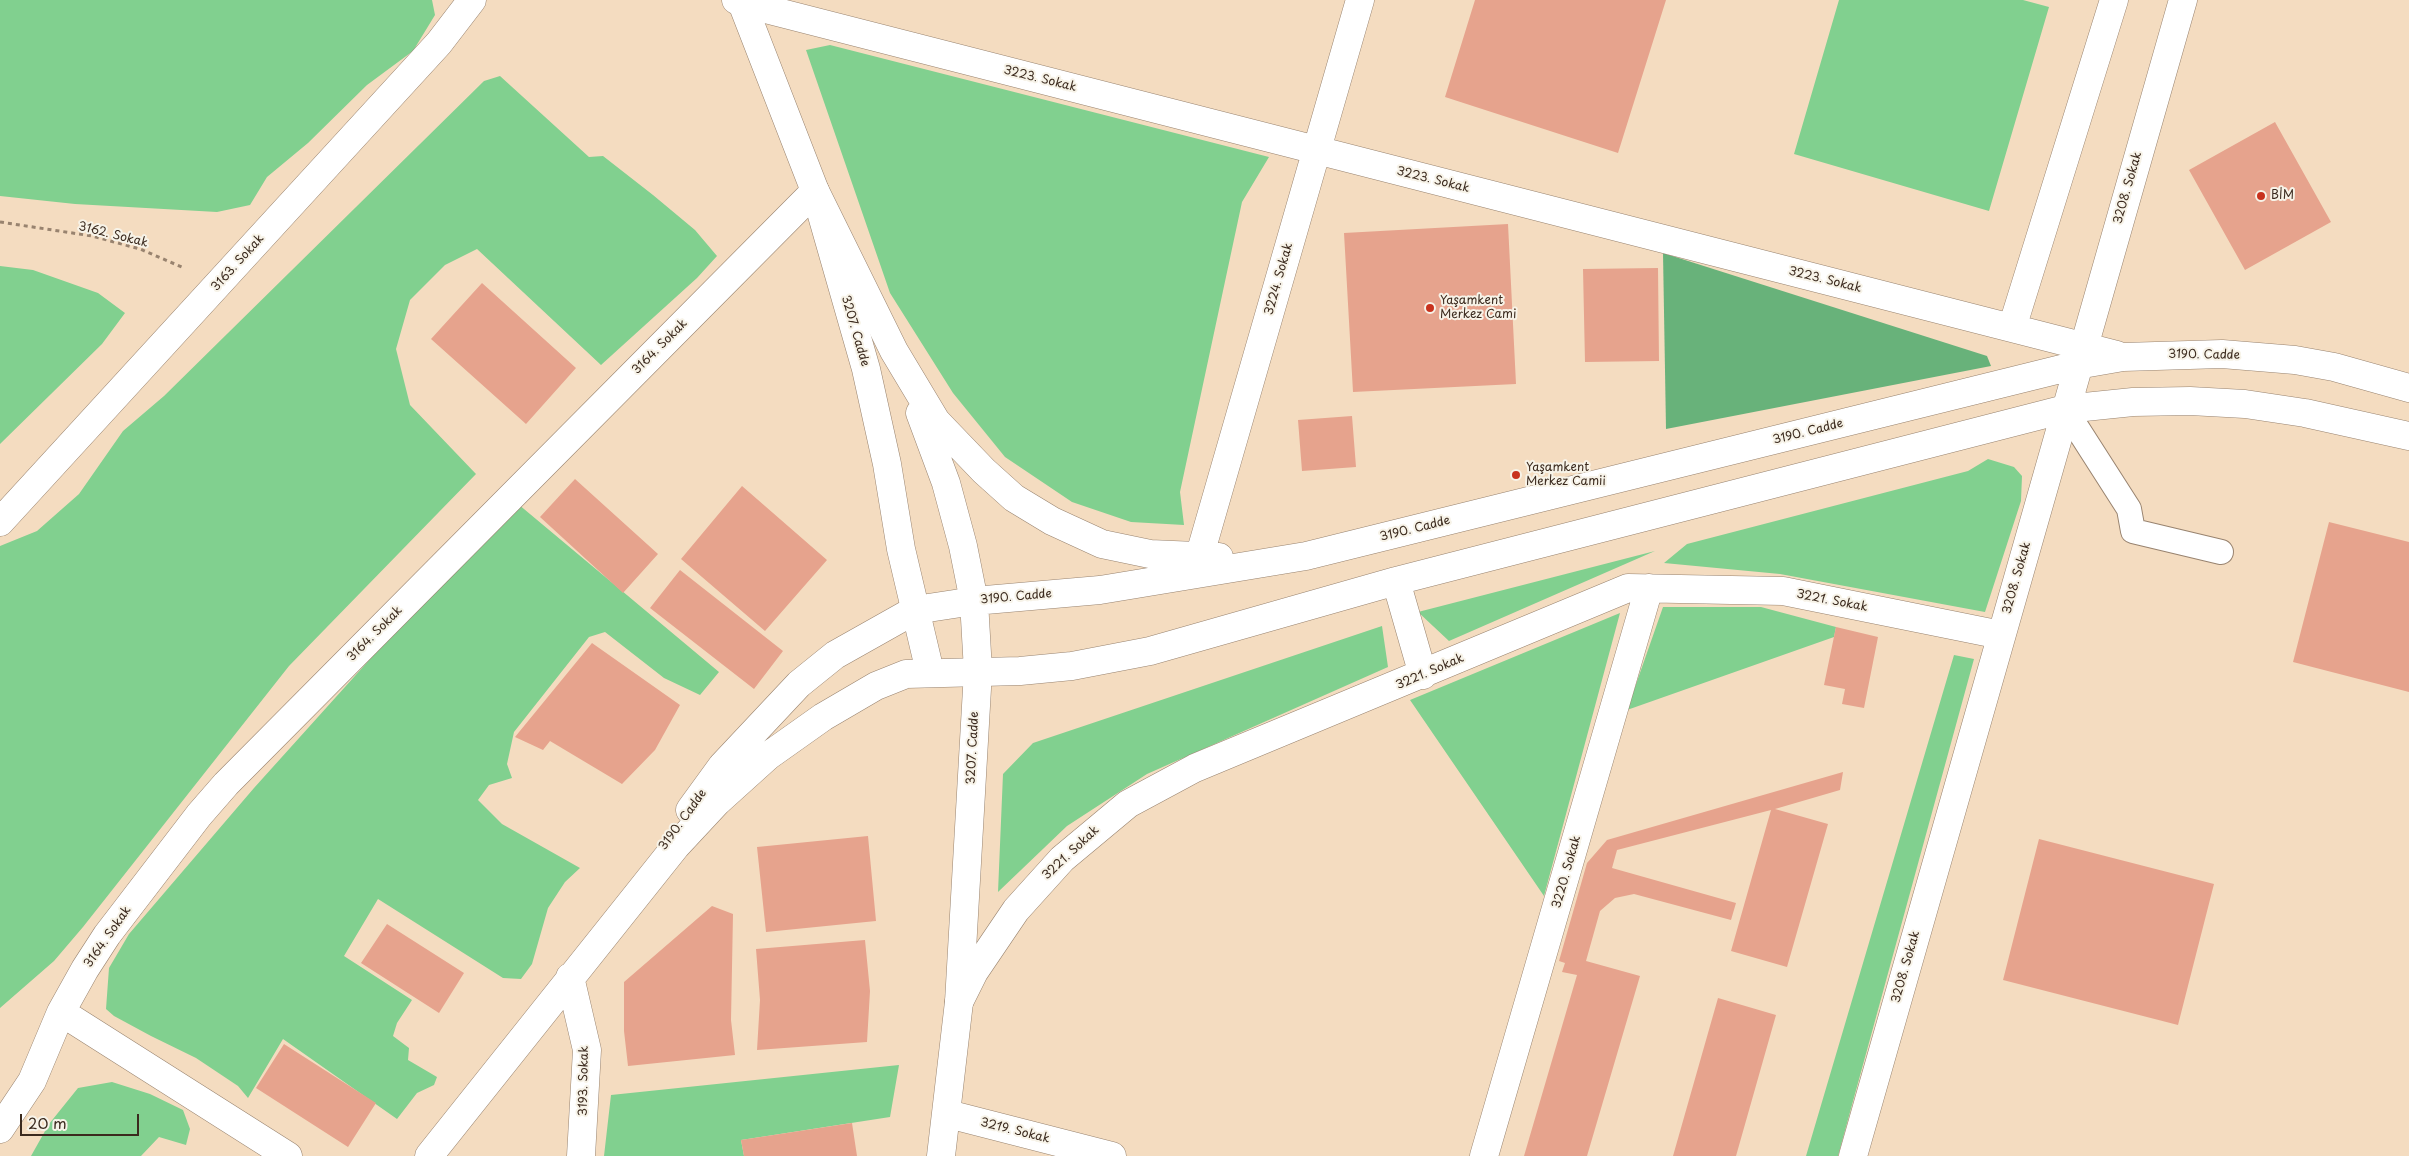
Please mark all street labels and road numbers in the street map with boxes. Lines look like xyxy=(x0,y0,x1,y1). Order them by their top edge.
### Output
street label: 3223. Sokak xyxy=(1002,63,1078,95)
street label: 3208. Sokak xyxy=(2111,150,2145,226)
street label: 3223. Sokak xyxy=(1395,164,1471,196)
street label: 3162. Sokak xyxy=(77,219,149,251)
street label: 3163. Sokak xyxy=(209,232,267,294)
street label: 3224. Sokak xyxy=(1262,241,1296,317)
street label: 3223. Sokak xyxy=(1787,264,1863,296)
street label: 3207. Cadde xyxy=(838,294,872,368)
street label: 3164. Sokak xyxy=(630,317,690,377)
street label: 3190. Cadde xyxy=(2168,347,2240,363)
street label: 3190. Cadde xyxy=(1771,416,1845,448)
street label: 3190. Cadde xyxy=(1378,513,1452,545)
street label: 3208. Sokak xyxy=(2000,540,2034,616)
street label: 3190. Cadde xyxy=(980,587,1052,607)
street label: 3221. Sokak xyxy=(1795,587,1869,615)
street label: 3164. Sokak xyxy=(345,604,405,664)
street label: 3221. Sokak xyxy=(1394,651,1466,693)
street label: 3207. Cadde xyxy=(964,711,982,785)
street label: 3190. Cadde xyxy=(656,787,710,853)
street label: 3221. Sokak xyxy=(1040,823,1102,883)
street label: 3220. Sokak xyxy=(1550,834,1584,910)
street label: 3164. Sokak xyxy=(82,903,134,971)
street label: 3208. Sokak xyxy=(1889,929,1923,1005)
street label: 3193. Sokak xyxy=(576,1046,592,1116)
street label: 3219. Sokak xyxy=(979,1115,1051,1147)

